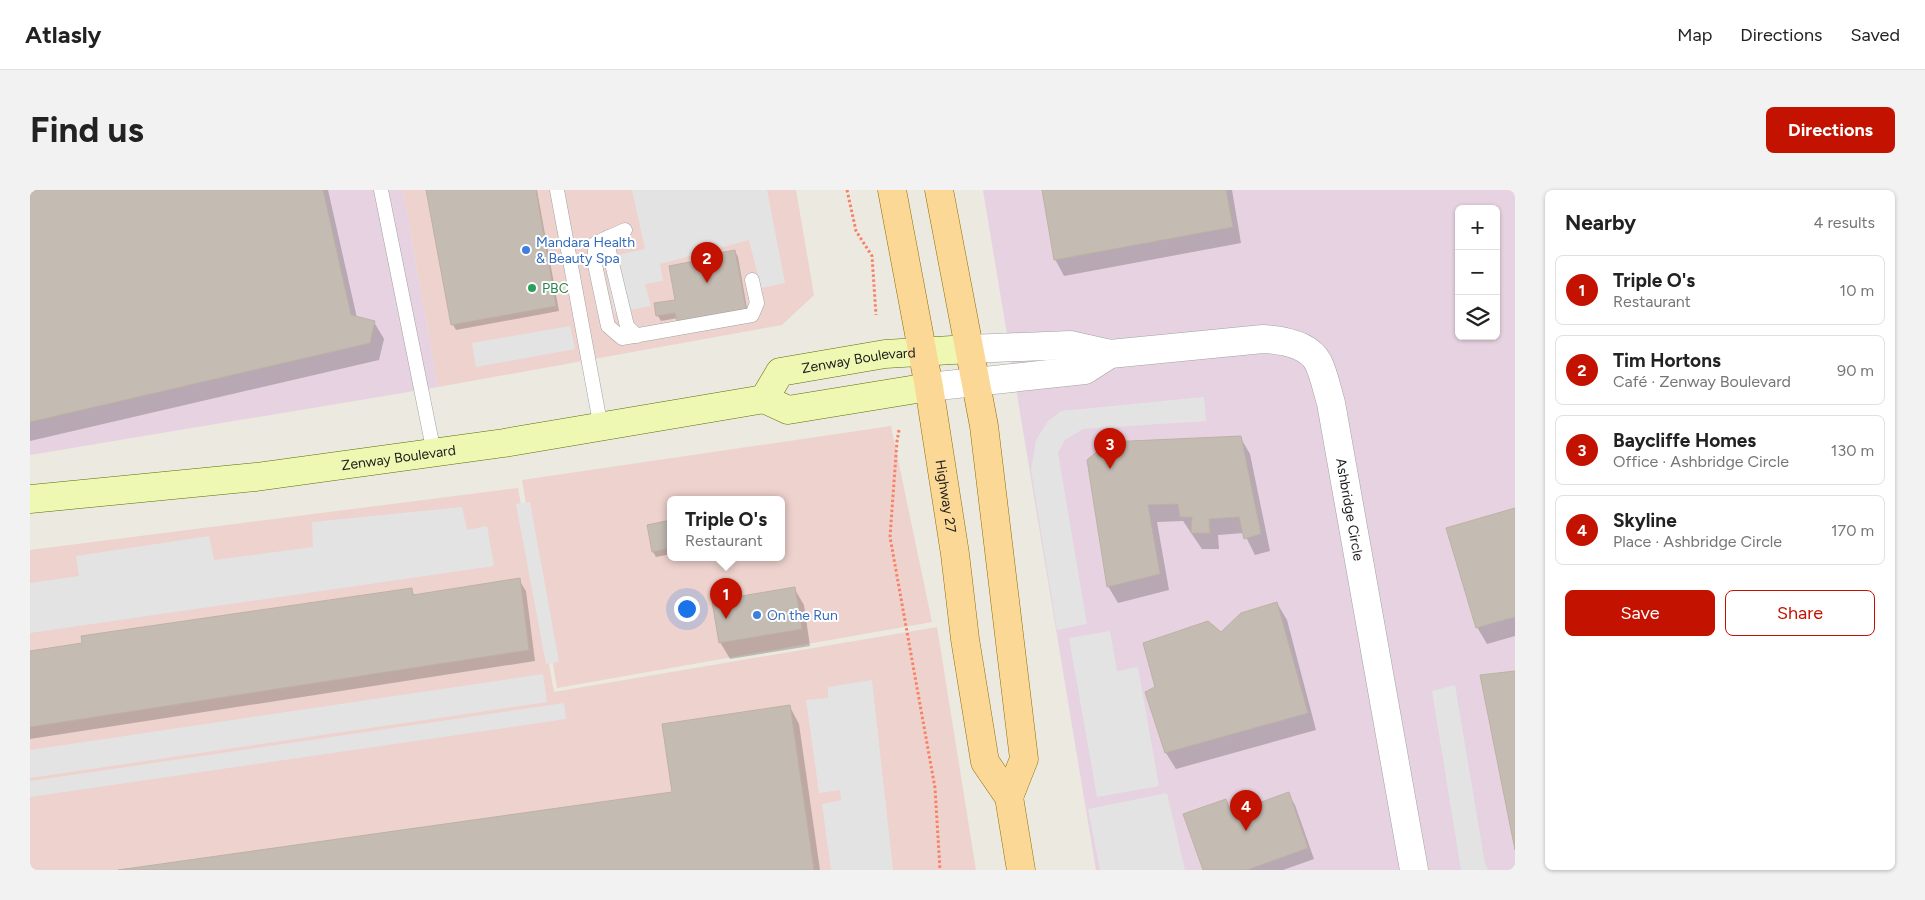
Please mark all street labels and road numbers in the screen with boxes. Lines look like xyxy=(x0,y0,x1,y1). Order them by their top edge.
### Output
street label: Zenway Boulevard xyxy=(800,344,916,377)
street label: Zenway Boulevard xyxy=(340,442,457,474)
street label: Ashbridge Circle xyxy=(1332,457,1367,563)
street label: Highway 27 xyxy=(931,459,960,535)

